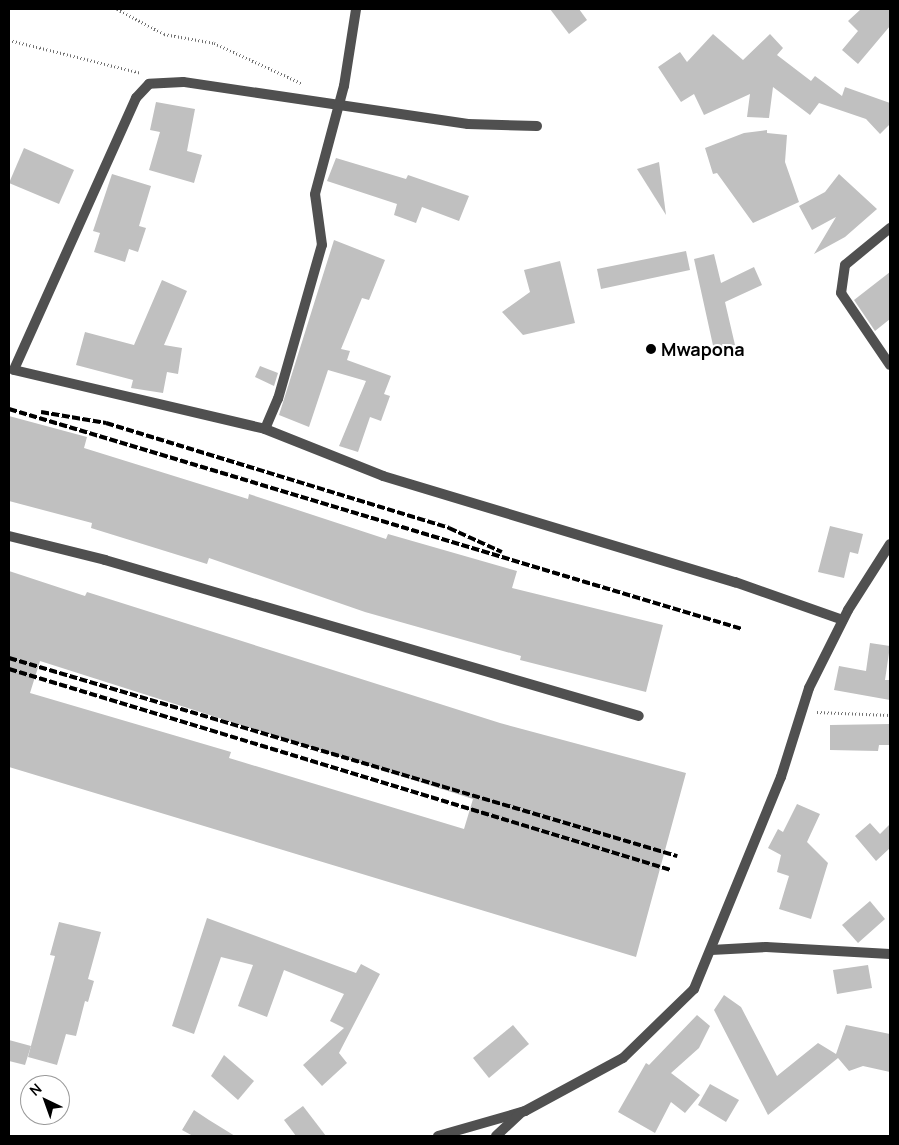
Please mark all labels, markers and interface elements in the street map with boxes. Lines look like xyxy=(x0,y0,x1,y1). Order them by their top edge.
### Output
place label: Mwapona xyxy=(661,338,745,360)
marker: Mwapona xyxy=(645,343,657,355)
north arrow xyxy=(20,1075,70,1125)
text: N xyxy=(25,1079,45,1100)

